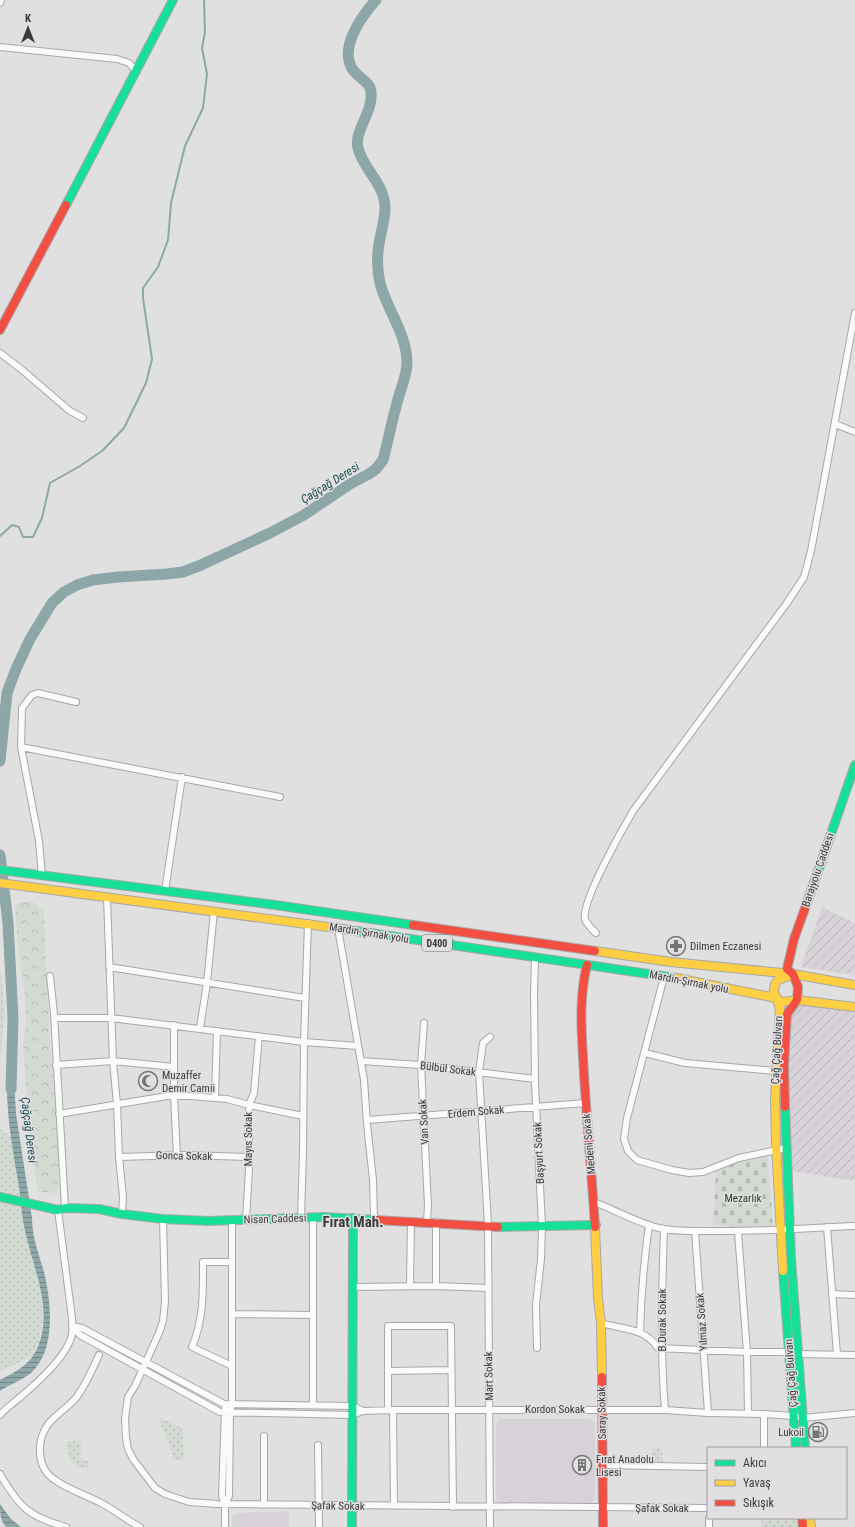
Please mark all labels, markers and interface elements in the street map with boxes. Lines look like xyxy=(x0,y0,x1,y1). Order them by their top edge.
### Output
north arrow xyxy=(8,8,48,48)
text: K xyxy=(25,12,32,25)
water label: Çağçağ Deresi xyxy=(298,459,362,507)
street label: Barajyolu Caddesi xyxy=(799,831,837,909)
street label: Mardin-Şırnak yolu xyxy=(328,920,410,946)
road number: D400 xyxy=(422,935,452,951)
pharmacy icon: Dilmen Eczanesi xyxy=(665,935,687,957)
place label: Dilmen Eczanesi xyxy=(690,940,761,953)
street label: Mardin-Şırnak yolu xyxy=(648,968,730,996)
street label: Çağ Çağ Bulvarı xyxy=(769,1015,785,1085)
street label: Bülbül Sokak xyxy=(419,1059,477,1079)
place label: Muzaffer Demir Camii xyxy=(162,1069,215,1095)
mosque icon: Muzaffer Demir Camii xyxy=(137,1070,159,1092)
water label: Çağçağ Deresi xyxy=(18,1096,40,1164)
street label: Van Sokak xyxy=(416,1099,432,1145)
street label: Erdem Sokak xyxy=(447,1103,505,1121)
street label: Mayıs Sokak xyxy=(242,1112,255,1166)
street label: Medeni Sokak xyxy=(580,1113,598,1175)
street label: Başyurt Sokak xyxy=(531,1122,547,1184)
street label: Gonca Sokak xyxy=(156,1149,212,1163)
park label: Mezarlık xyxy=(725,1192,762,1205)
street label: Nisan Caddesi xyxy=(243,1211,307,1227)
district label: Fırat Mah. xyxy=(322,1213,384,1231)
street label: B.Durak Sokak xyxy=(656,1289,669,1351)
street label: Yılmaz Sokak xyxy=(693,1292,711,1351)
street label: Çağ Çağ Bulvarı xyxy=(782,1338,800,1408)
street label: Mart Sokak xyxy=(482,1351,496,1401)
street label: Saray Sokak xyxy=(595,1386,609,1440)
street label: Kordon Sokak xyxy=(525,1403,585,1416)
fuel station icon: Lukoil xyxy=(807,1421,829,1443)
place label: Lukoil xyxy=(778,1426,804,1439)
legend xyxy=(707,1447,847,1519)
place label: Fırat Anadolu Lisesi xyxy=(596,1453,654,1479)
building icon: Fırat Anadolu Lisesi xyxy=(571,1454,593,1476)
text: Akıcı xyxy=(743,1456,767,1470)
text: Yavaş xyxy=(743,1476,771,1490)
text: Sıkışık xyxy=(743,1496,775,1510)
street label: Şafak Sokak xyxy=(311,1499,365,1513)
street label: Şafak Sokak xyxy=(635,1502,689,1515)

